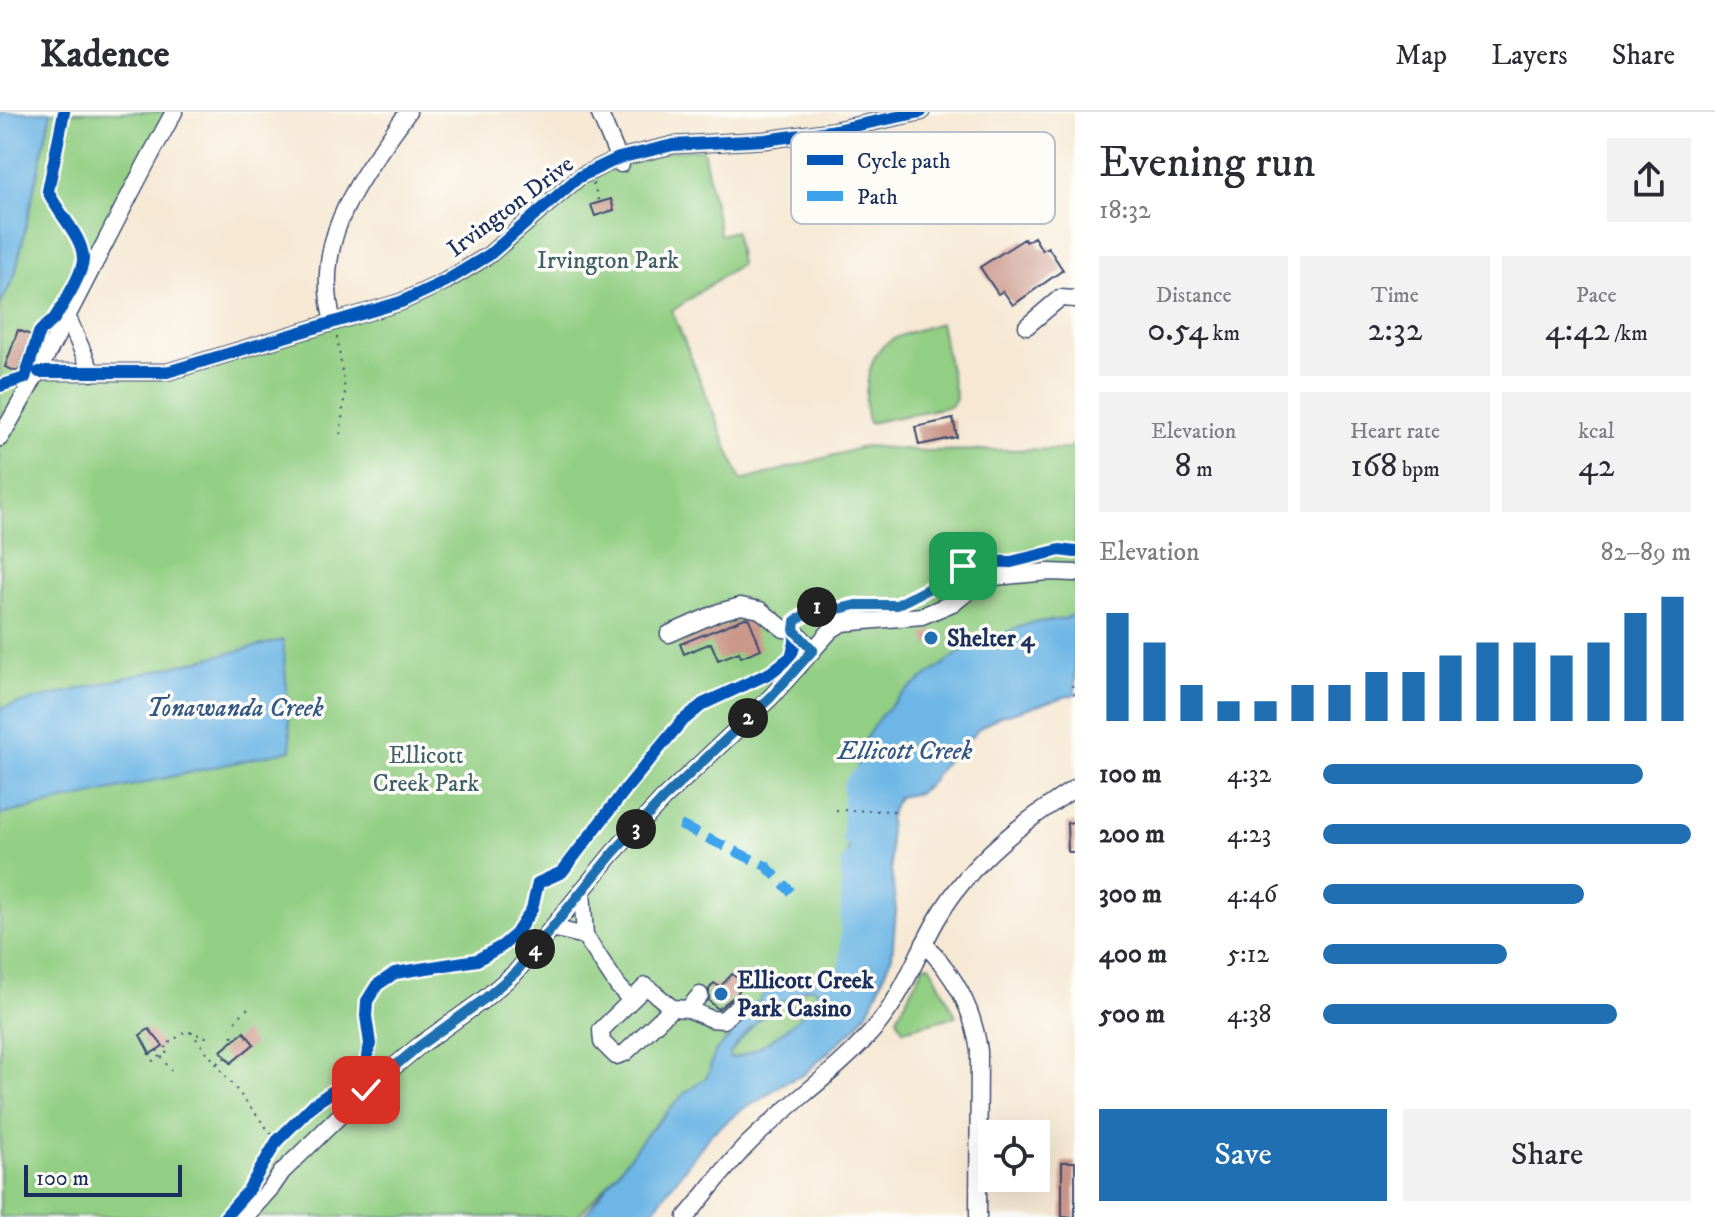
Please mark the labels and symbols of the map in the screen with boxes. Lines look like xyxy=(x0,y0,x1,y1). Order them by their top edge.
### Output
legend xyxy=(791,132,1055,224)
text: Cycle path xyxy=(857,148,951,175)
street label: Irvington Drive xyxy=(441,149,580,264)
text: Path xyxy=(857,184,898,211)
park label: Irvington Park xyxy=(537,246,679,276)
pin xyxy=(929,532,997,600)
pin: 1 xyxy=(797,587,837,627)
place label: Shelter 4 xyxy=(947,624,1036,654)
marker: Shelter 4 xyxy=(922,629,940,647)
water label: Tonawanda Creek xyxy=(146,692,324,725)
pin: 2 xyxy=(728,698,768,738)
water label: Ellicott Creek xyxy=(836,735,972,768)
park label: Ellicott Creek Park xyxy=(373,741,479,799)
pin: 3 xyxy=(616,809,656,849)
pin: 4 xyxy=(515,929,555,969)
place label: Ellicott Creek Park Casino xyxy=(737,966,875,1024)
marker: Ellicott Creek Park Casino xyxy=(712,985,730,1003)
pin xyxy=(332,1056,400,1124)
scale bar xyxy=(24,1161,182,1197)

